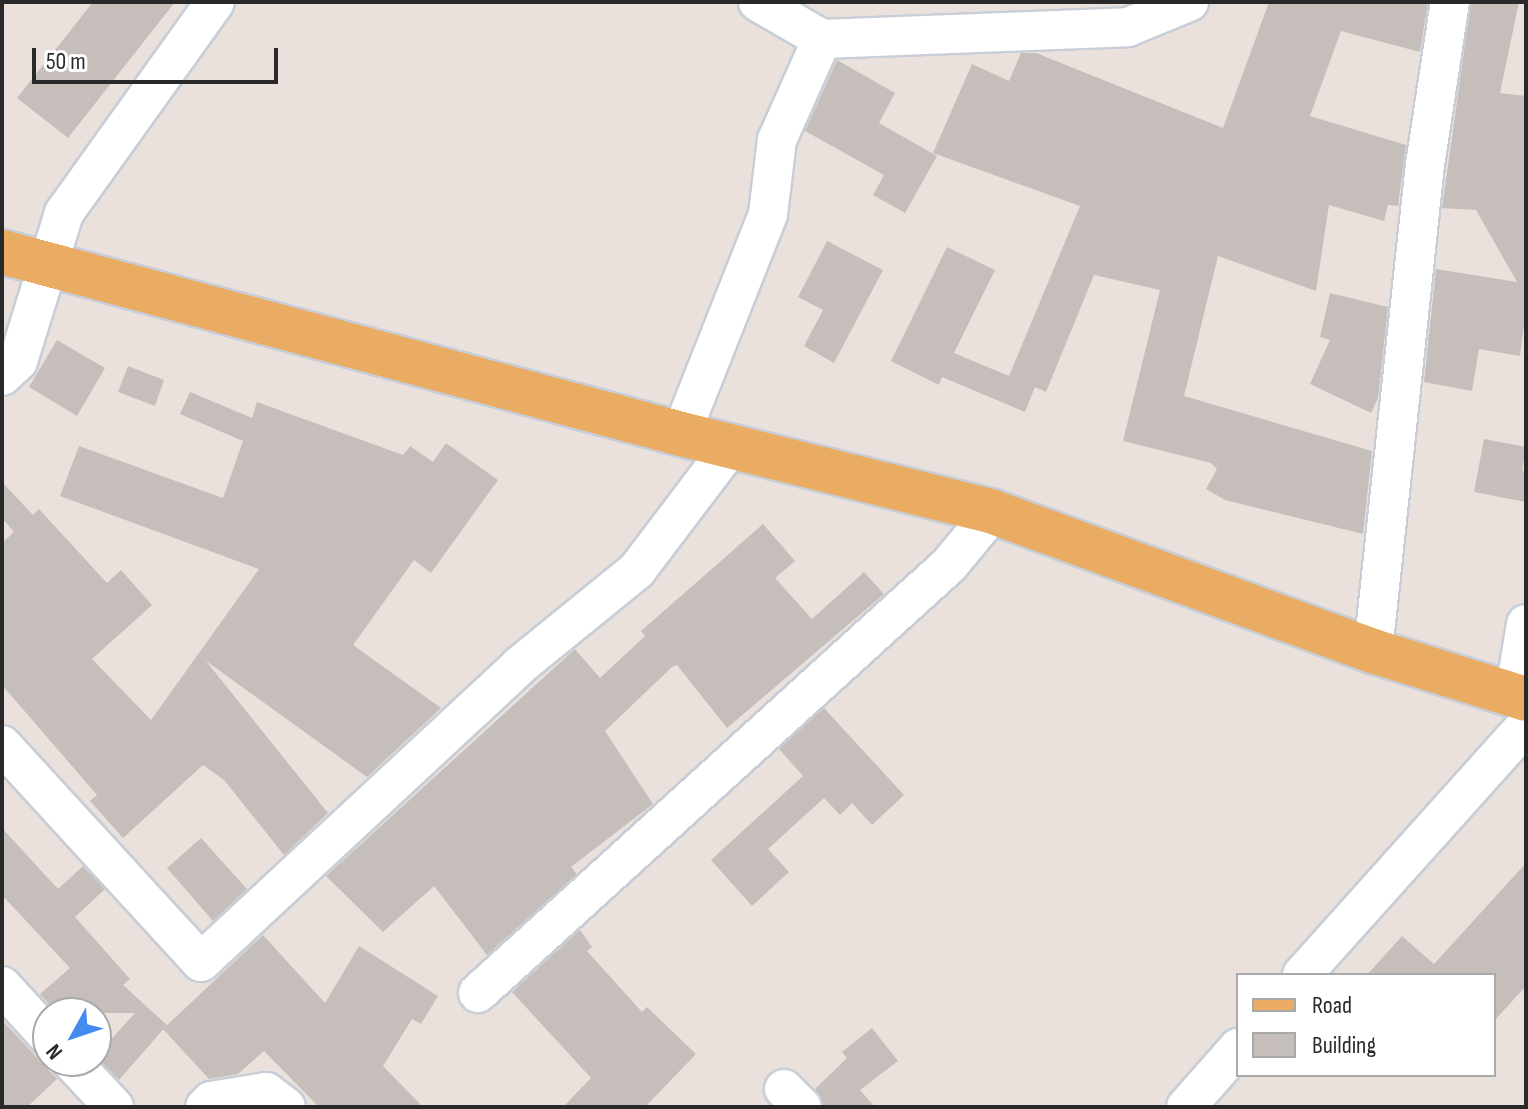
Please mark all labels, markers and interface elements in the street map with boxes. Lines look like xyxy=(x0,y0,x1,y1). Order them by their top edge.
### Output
scale bar xyxy=(36,32,282,82)
text: 50 m xyxy=(46,47,86,76)
legend xyxy=(1236,973,1496,1077)
text: Road xyxy=(1312,991,1352,1020)
north arrow xyxy=(32,997,112,1077)
text: Building xyxy=(1312,1031,1376,1060)
text: N xyxy=(41,1038,69,1065)

